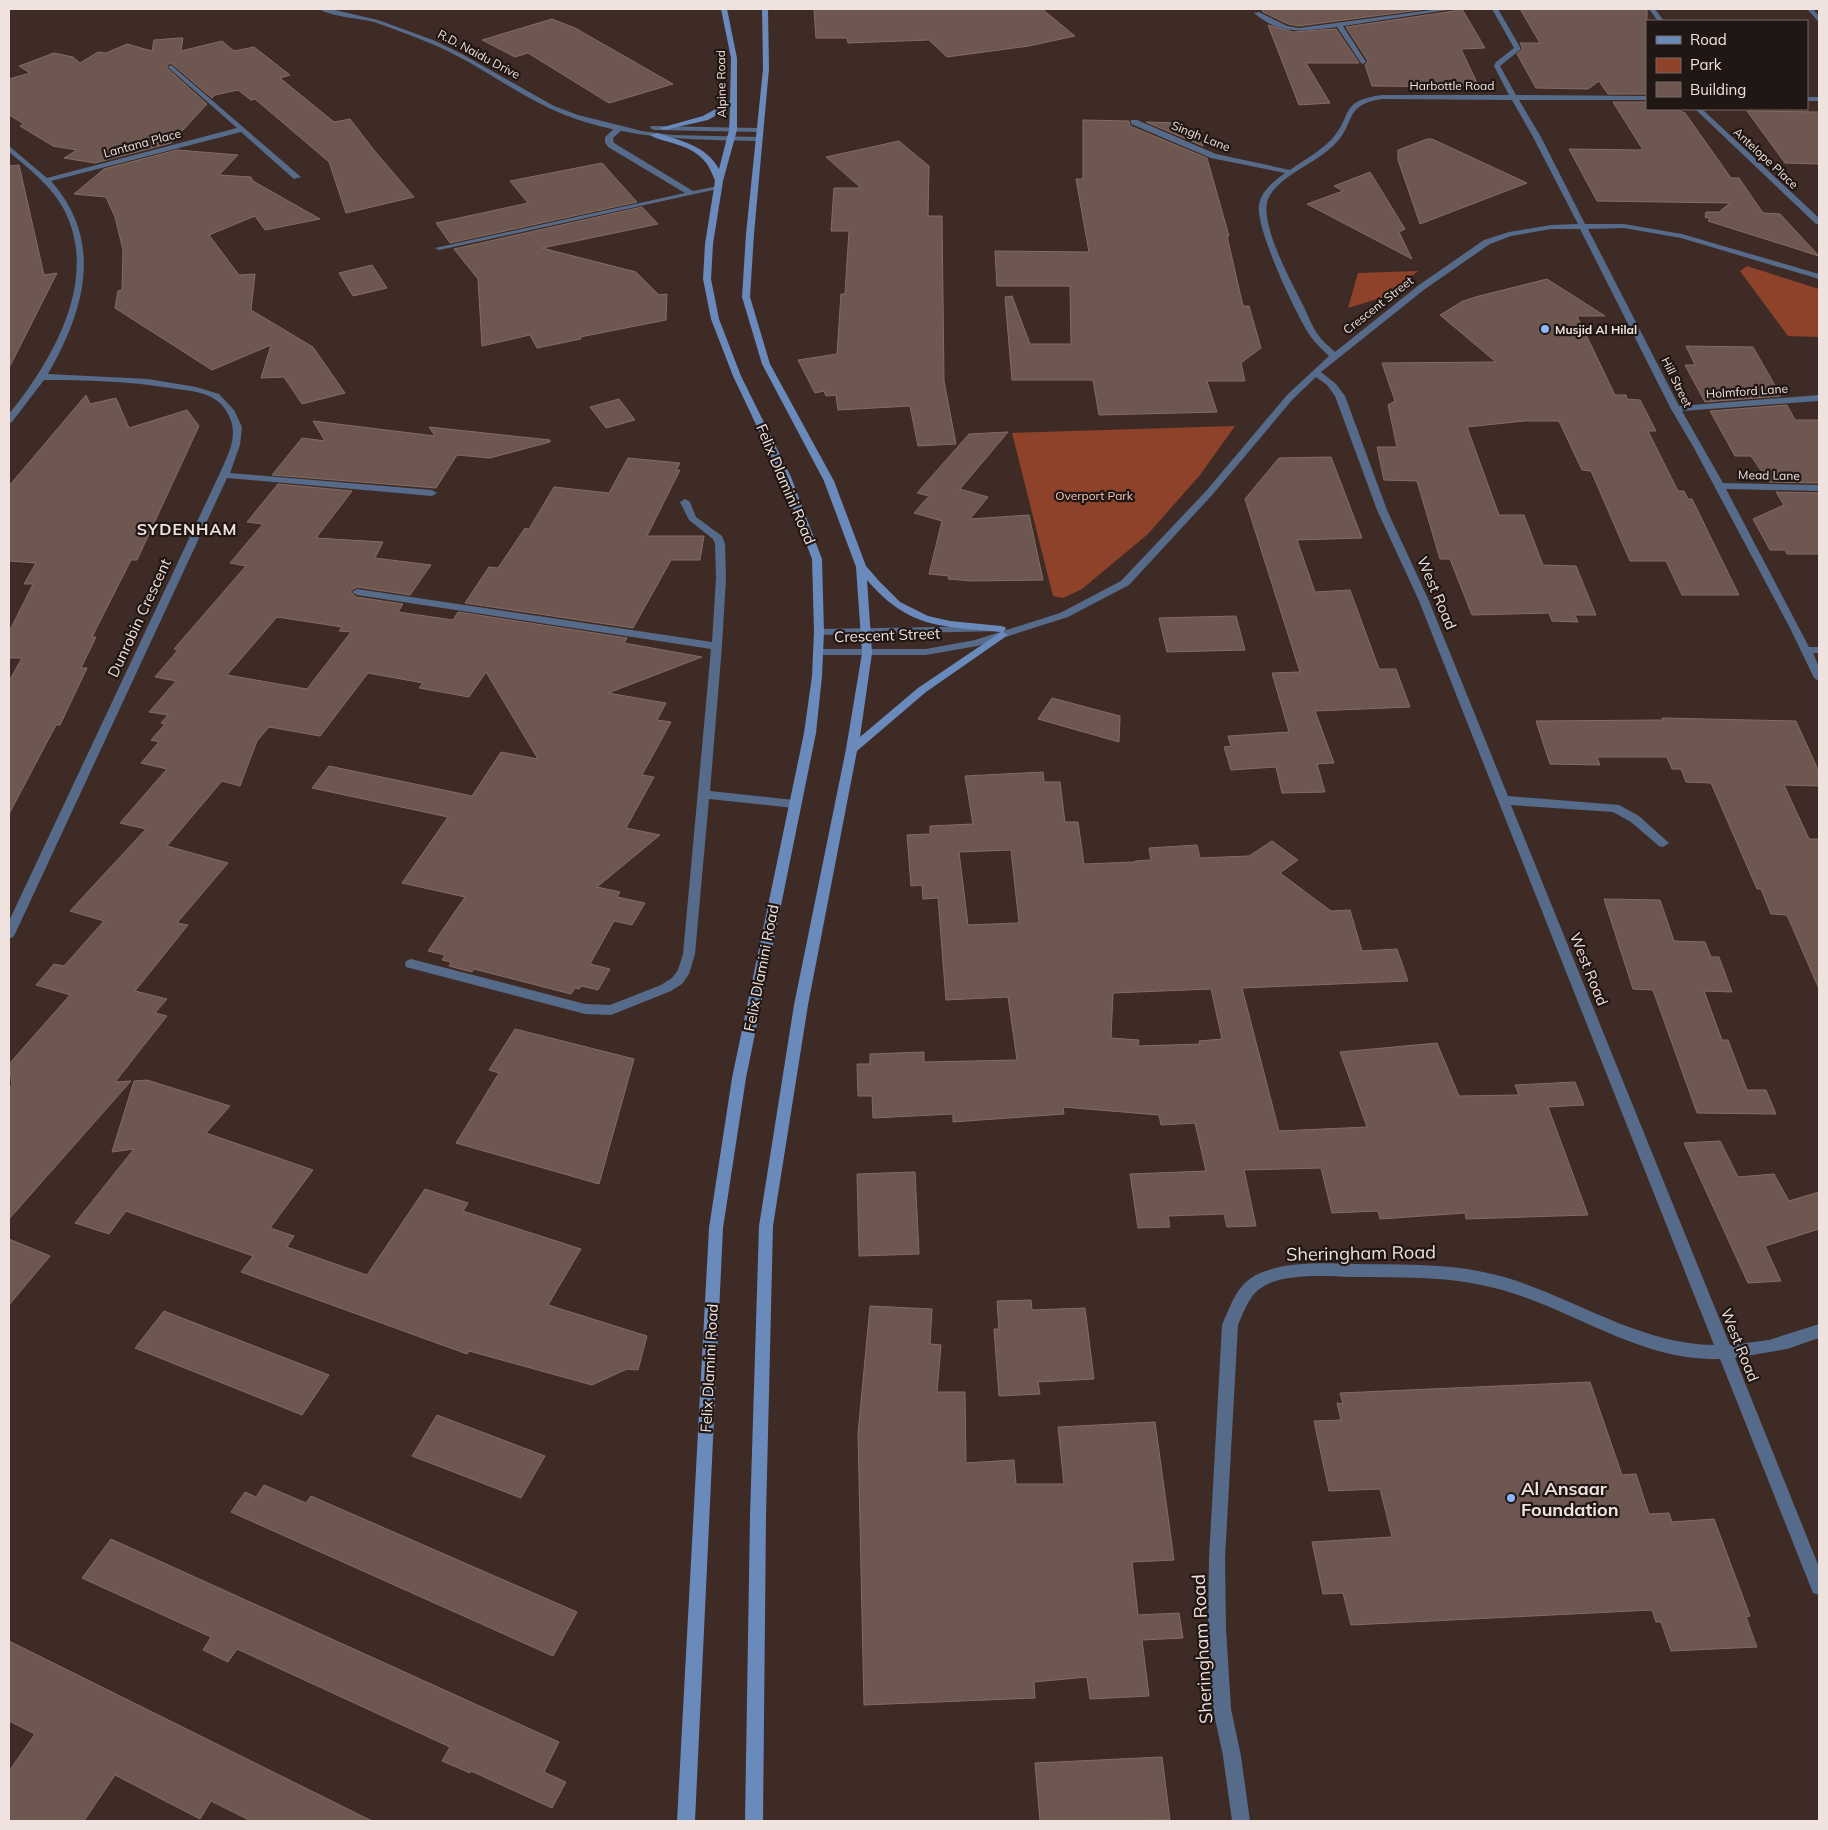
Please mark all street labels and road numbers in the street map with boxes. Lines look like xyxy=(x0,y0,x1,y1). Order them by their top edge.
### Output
street label: R.D. Naidu Drive xyxy=(435,26,523,82)
street label: Alpine Road xyxy=(713,50,729,118)
street label: Harbottle Road xyxy=(1410,78,1494,93)
street label: Singh Lane xyxy=(1169,117,1233,155)
street label: Antelope Place xyxy=(1730,124,1802,192)
street label: Lantana Place xyxy=(102,125,182,161)
street label: Crescent Street xyxy=(1340,273,1416,337)
street label: Hill Street xyxy=(1658,354,1696,410)
street label: Holmford Lane xyxy=(1706,381,1788,401)
street label: Felix Dlamini Road xyxy=(752,421,820,547)
street label: Mead Lane xyxy=(1738,467,1800,483)
street label: West Road xyxy=(1413,554,1461,632)
street label: Dunrobin Crescent xyxy=(103,556,175,680)
street label: Crescent Street xyxy=(834,624,940,646)
street label: Felix Dlamini Road xyxy=(739,903,783,1033)
street label: West Road xyxy=(1566,930,1612,1008)
street label: Sheringham Road xyxy=(1286,1240,1436,1266)
street label: Felix Dlamini Road xyxy=(696,1303,722,1433)
street label: West Road xyxy=(1717,1306,1763,1384)
street label: Sheringham Road xyxy=(1187,1574,1217,1724)

